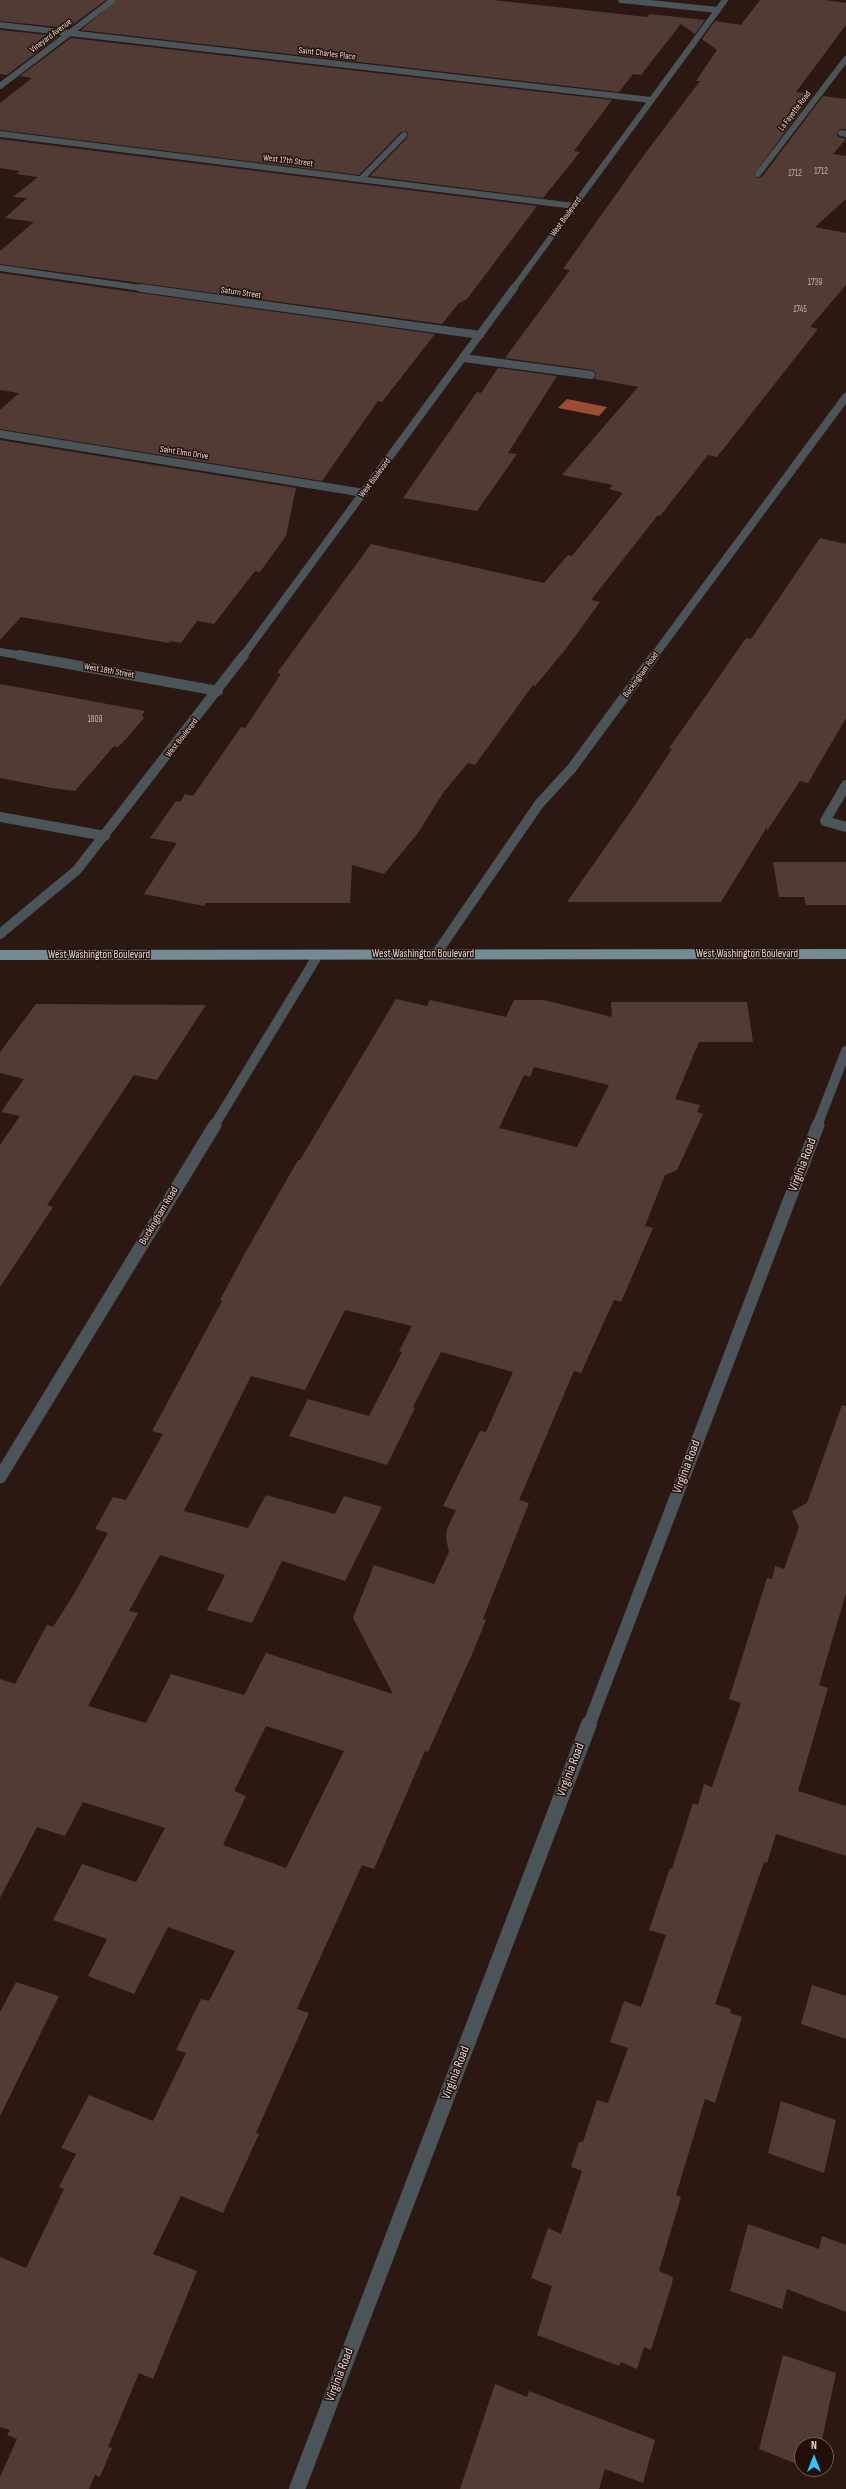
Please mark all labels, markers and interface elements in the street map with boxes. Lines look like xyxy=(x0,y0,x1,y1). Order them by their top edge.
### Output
street label: Vineyard Avenue xyxy=(28,17,74,55)
street label: Saint Charles Place xyxy=(298,45,356,63)
street label: La Fayette Road xyxy=(776,89,814,133)
street label: West 17th Street xyxy=(262,153,314,169)
house number: 1712 xyxy=(814,167,828,177)
house number: 1712 xyxy=(788,169,802,179)
street label: West Boulevard xyxy=(548,195,584,239)
house number: 1739 xyxy=(808,278,822,288)
street label: Saturn Street xyxy=(220,285,262,301)
house number: 1745 xyxy=(793,305,807,315)
street label: Saint Elmo Drive xyxy=(159,444,209,462)
street label: West Boulevard xyxy=(357,456,393,500)
street label: Buckingham Road xyxy=(621,650,661,700)
street label: West 18th Street xyxy=(83,661,135,681)
house number: 1809 xyxy=(87,715,103,725)
street label: West Boulevard xyxy=(163,716,201,760)
street label: West Washington Boulevard xyxy=(372,947,474,961)
street label: West Washington Boulevard xyxy=(696,947,798,961)
street label: West Washington Boulevard xyxy=(48,948,150,962)
street label: Virginia Road xyxy=(786,1136,820,1194)
street label: Buckingham Road xyxy=(137,1185,181,1247)
street label: Virginia Road xyxy=(670,1438,704,1496)
street label: Virginia Road xyxy=(554,1741,588,1799)
street label: Virginia Road xyxy=(439,2044,473,2102)
street label: Virginia Road xyxy=(323,2346,357,2404)
north arrow xyxy=(794,2437,834,2477)
text: N xyxy=(811,2439,817,2452)

